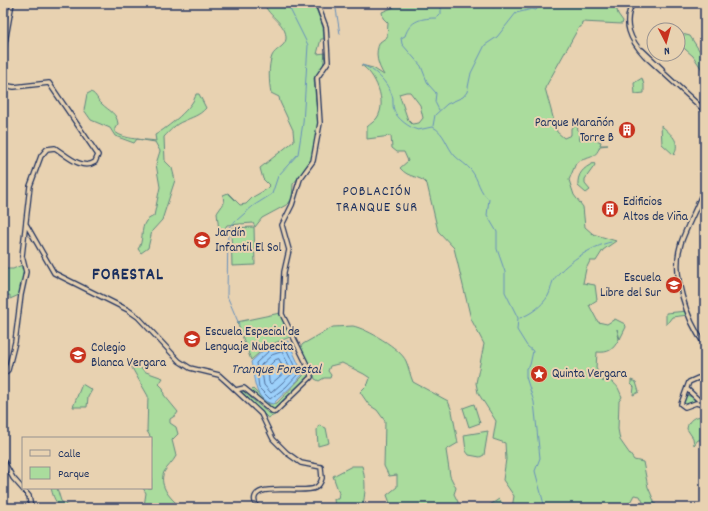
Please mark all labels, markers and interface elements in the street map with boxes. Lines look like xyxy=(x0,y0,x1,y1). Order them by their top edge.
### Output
north arrow xyxy=(646,22,686,62)
text: N xyxy=(663,42,670,58)
place label: Parque Marañón Torre B xyxy=(535,114,614,148)
building icon: Parque Marañón Torre B xyxy=(617,120,637,140)
district label: POBLACIÓN TRANQUE SUR xyxy=(336,182,418,218)
place label: Edificios Altos de Viña xyxy=(623,193,689,227)
building icon: Edificios Altos de Viña xyxy=(600,199,620,219)
place label: Jardín Infantil El Sol xyxy=(215,224,282,258)
school or university icon: Jardín Infantil El Sol xyxy=(192,230,212,250)
district label: FORESTAL xyxy=(92,264,164,288)
place label: Escuela Libre del Sur xyxy=(600,269,662,303)
school or university icon: Escuela Libre del Sur xyxy=(664,275,684,295)
place label: Escuela Especial de Lenguaje Nubecita xyxy=(205,323,300,357)
school or university icon: Escuela Especial de Lenguaje Nubecita xyxy=(182,329,202,349)
place label: Colegio Blanca Vergara xyxy=(91,339,167,373)
school or university icon: Colegio Blanca Vergara xyxy=(68,345,88,365)
water label: Tranque Forestal xyxy=(231,360,323,380)
place icon: Quinta Vergara xyxy=(529,364,549,384)
place label: Quinta Vergara xyxy=(552,365,628,384)
legend xyxy=(22,437,152,489)
text: Calle xyxy=(58,446,81,463)
text: Parque xyxy=(58,466,89,483)

